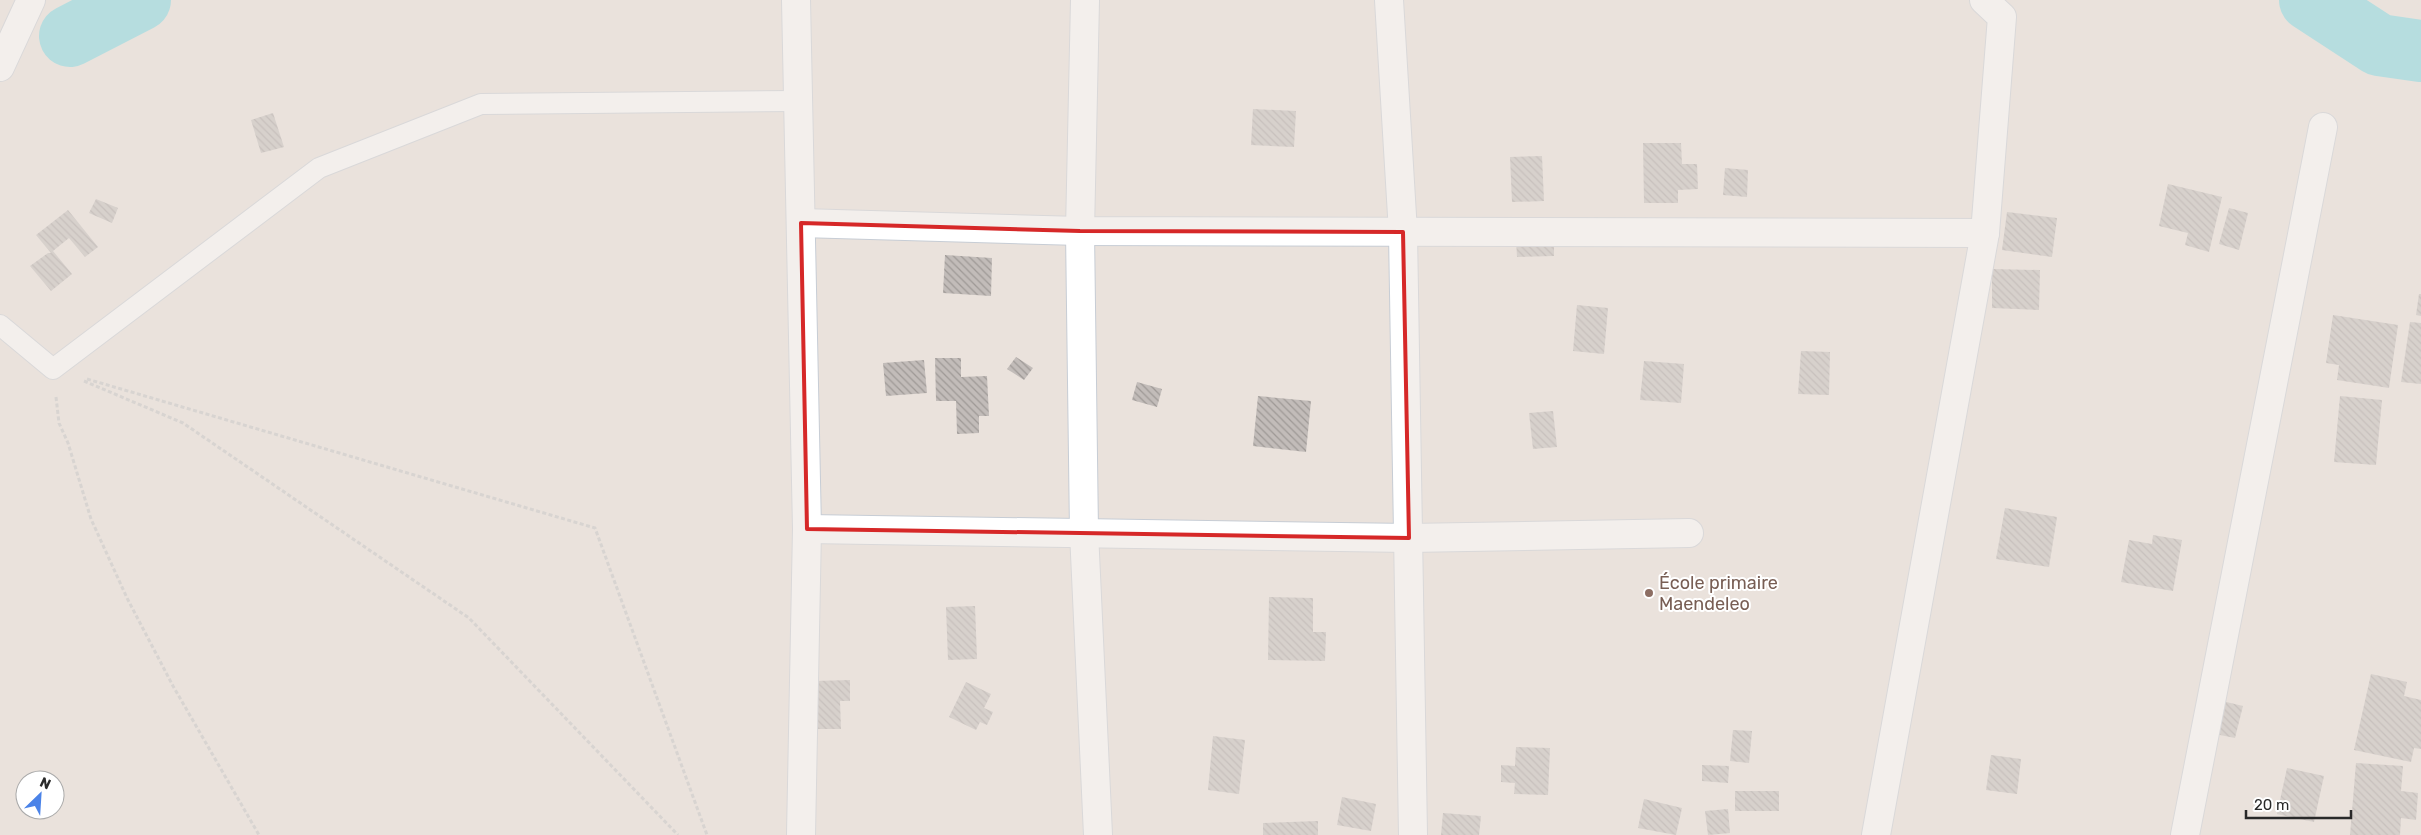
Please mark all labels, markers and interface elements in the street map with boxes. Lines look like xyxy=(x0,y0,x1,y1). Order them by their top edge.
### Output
place label: École primaire Maendeleo xyxy=(1659,572,1778,615)
marker: École primaire Maendeleo xyxy=(1643,587,1655,599)
north arrow xyxy=(15,770,65,820)
text: N xyxy=(37,774,53,794)
scale bar xyxy=(2246,788,2351,820)
text: 20 m xyxy=(2254,796,2289,814)

